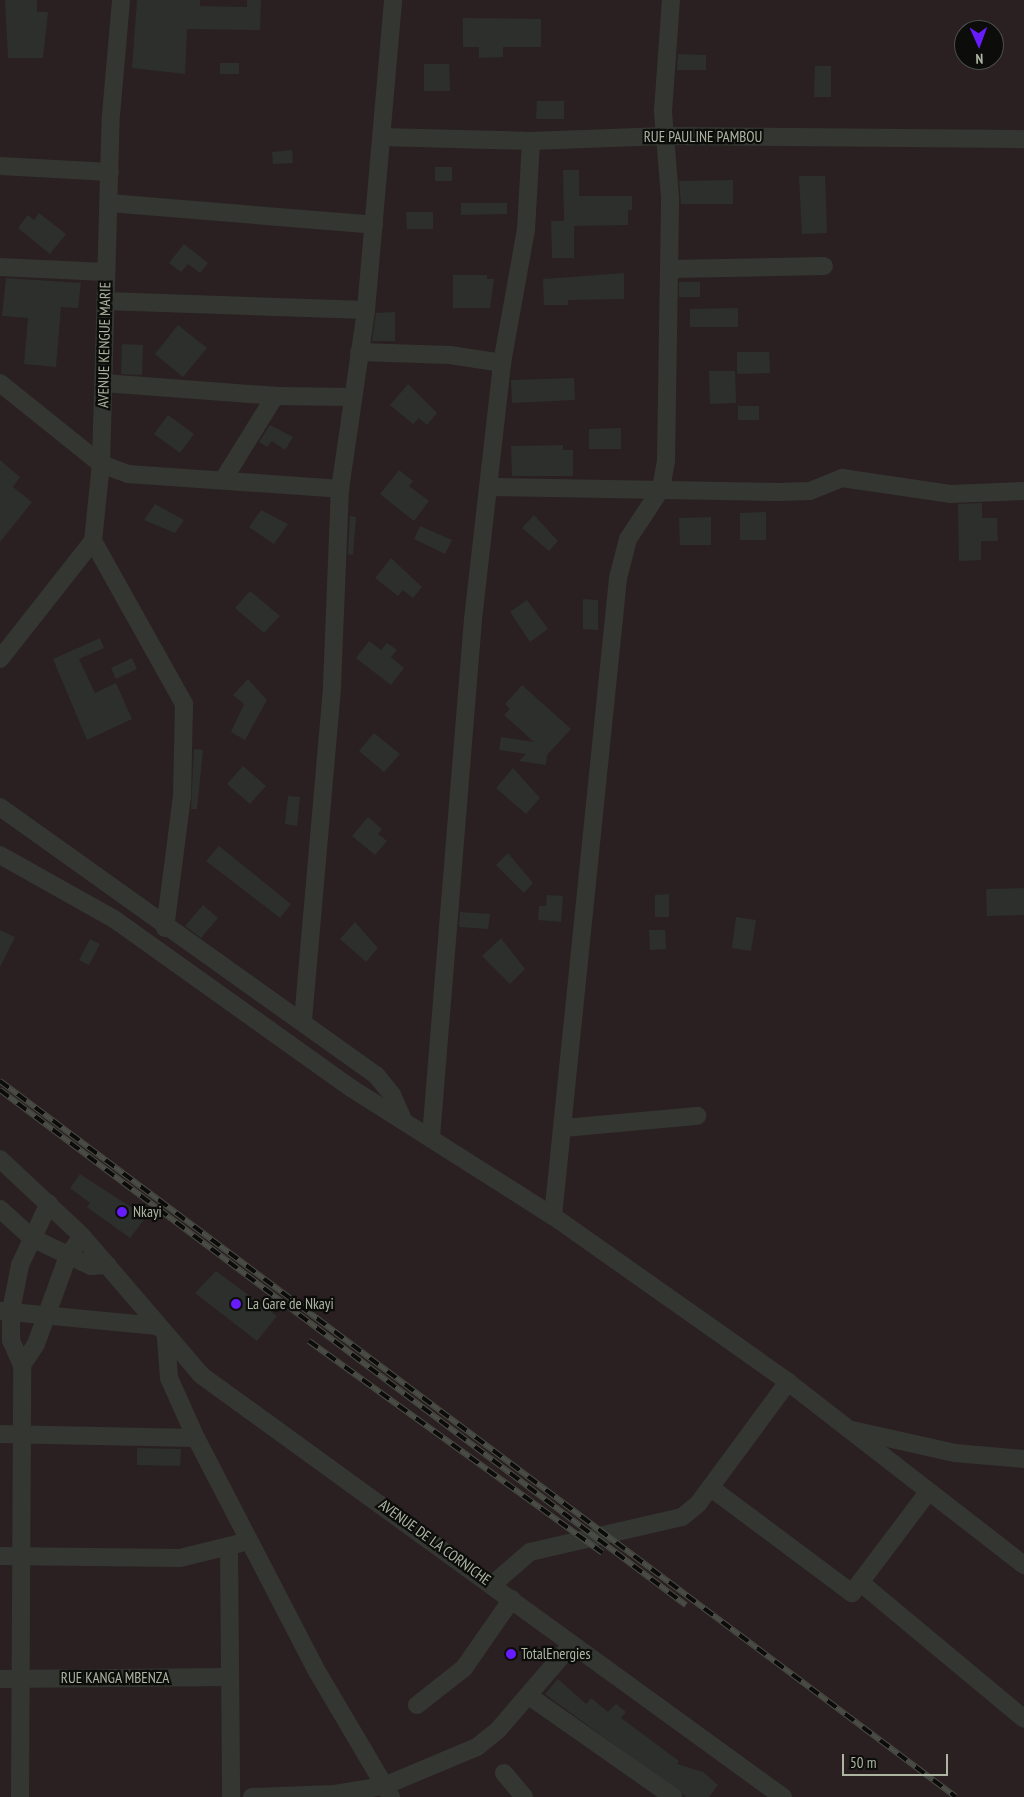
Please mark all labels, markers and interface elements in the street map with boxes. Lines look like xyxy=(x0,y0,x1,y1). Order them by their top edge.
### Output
north arrow xyxy=(954,20,1004,70)
text: N xyxy=(975,50,984,68)
street label: RUE PAULINE PAMBOU xyxy=(644,128,762,146)
street label: AVENUE KENGUE MARIE xyxy=(94,282,114,408)
place label: Nkayi xyxy=(133,1203,162,1221)
marker: Nkayi xyxy=(115,1205,129,1219)
place label: La Gare de Nkayi xyxy=(247,1295,334,1313)
marker: La Gare de Nkayi xyxy=(229,1297,243,1311)
street label: AVENUE DE LA CORNICHE xyxy=(375,1495,495,1589)
place label: TotalEnergies xyxy=(521,1645,591,1663)
marker: TotalEnergies xyxy=(505,1648,517,1660)
street label: RUE KANGA MBENZA xyxy=(60,1669,170,1687)
scale bar xyxy=(844,1744,950,1776)
text: 50 m xyxy=(850,1753,876,1772)

